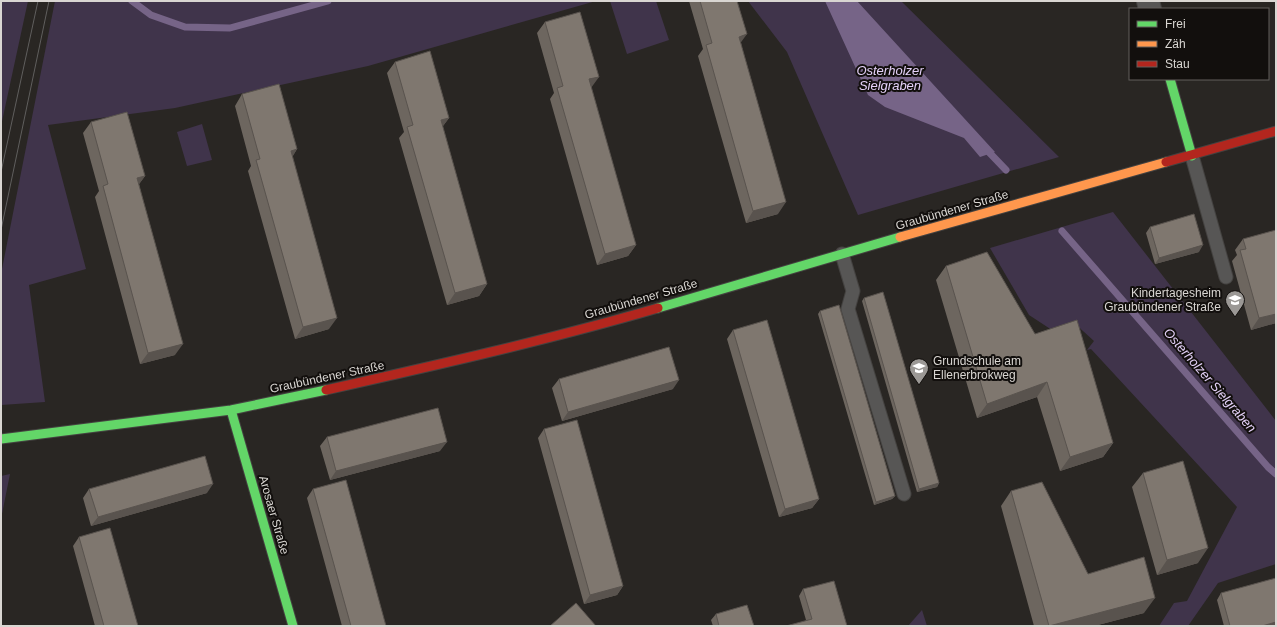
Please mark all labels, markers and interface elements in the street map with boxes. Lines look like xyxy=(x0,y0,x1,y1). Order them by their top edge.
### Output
legend xyxy=(1129,8,1269,80)
text: Frei xyxy=(1165,17,1186,31)
text: Zäh xyxy=(1165,37,1186,51)
text: Stau xyxy=(1165,57,1190,71)
water label: Osterholzer Sielgraben xyxy=(856,63,924,93)
street label: Graubündener Straße xyxy=(894,187,1010,233)
street label: Graubündener Straße xyxy=(583,276,699,322)
place label: Kindertagesheim Graubündener Straße xyxy=(1104,286,1221,314)
school or university icon: Kindertagesheim Graubündener Straße xyxy=(1224,289,1246,317)
water label: Osterholzer Sielgraben xyxy=(1161,325,1259,435)
place label: Grundschule am Ellenerbrokweg xyxy=(933,354,1021,382)
school or university icon: Grundschule am Ellenerbrokweg xyxy=(908,357,930,385)
street label: Graubündener Straße xyxy=(268,358,386,396)
street label: Arosaer Straße xyxy=(256,474,292,556)

